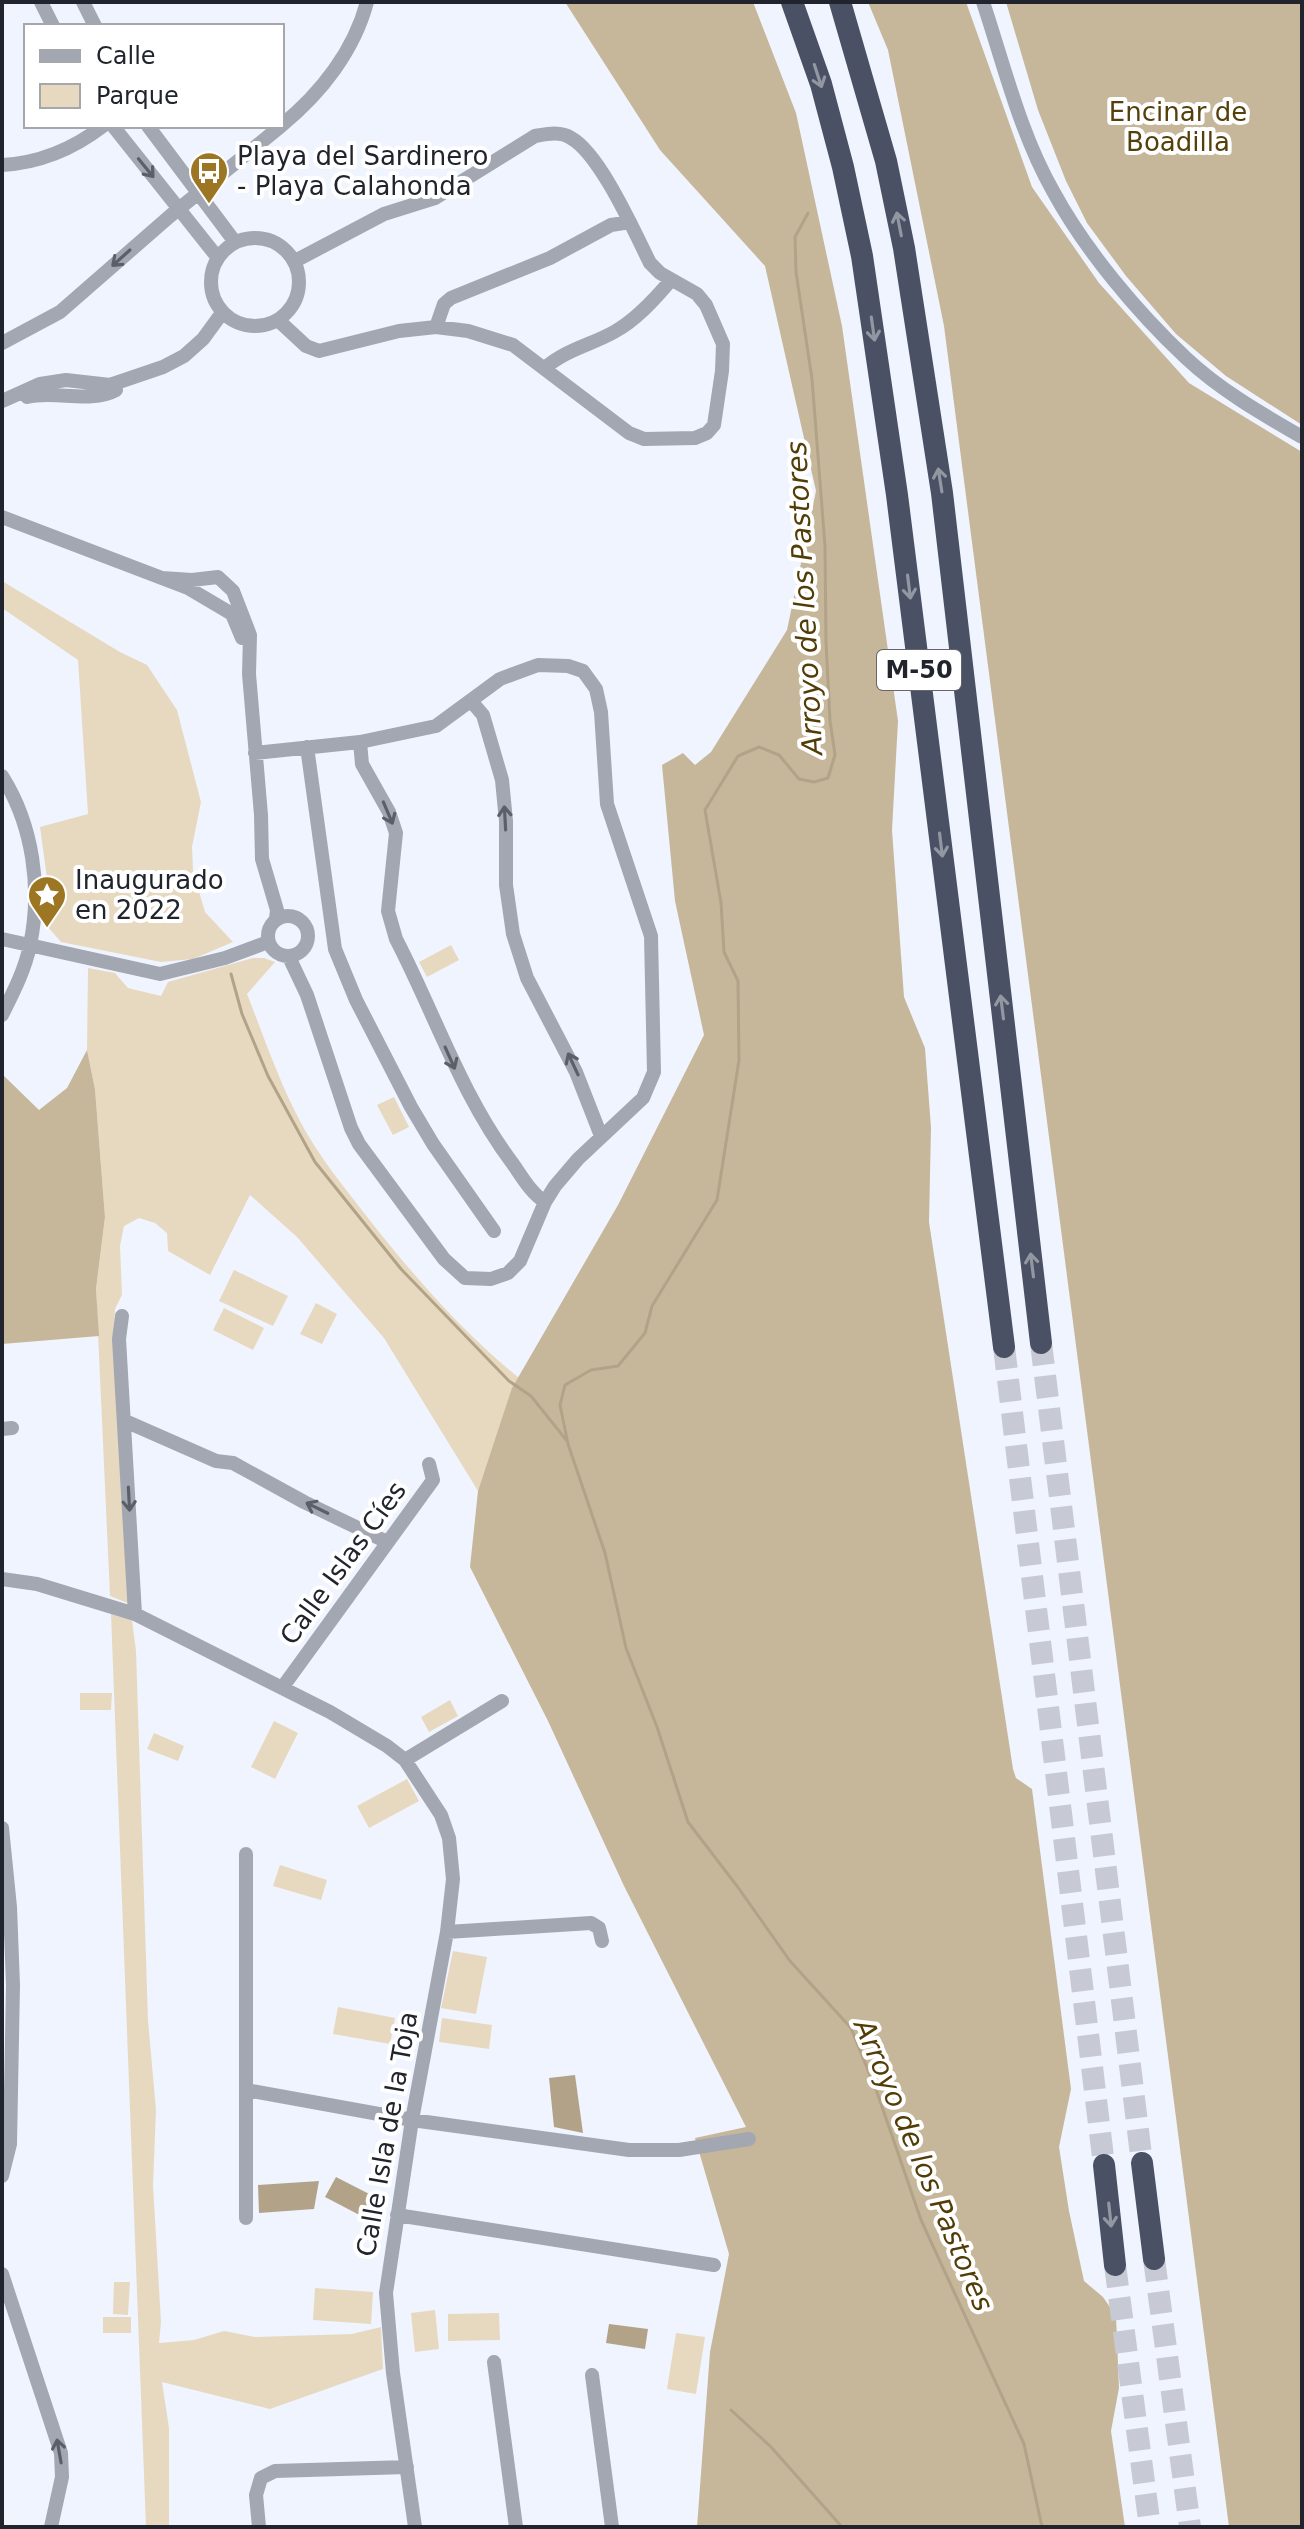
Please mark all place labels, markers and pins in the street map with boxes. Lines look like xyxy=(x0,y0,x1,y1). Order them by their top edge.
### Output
place label: Playa del Sardinero - Playa Calahonda xyxy=(237,141,488,201)
bus stop icon: Playa del Sardinero - Playa Calahonda xyxy=(188,150,230,205)
place label: Inaugurado en 2022 xyxy=(75,865,224,925)
place icon: Inaugurado en 2022 xyxy=(26,874,68,929)

